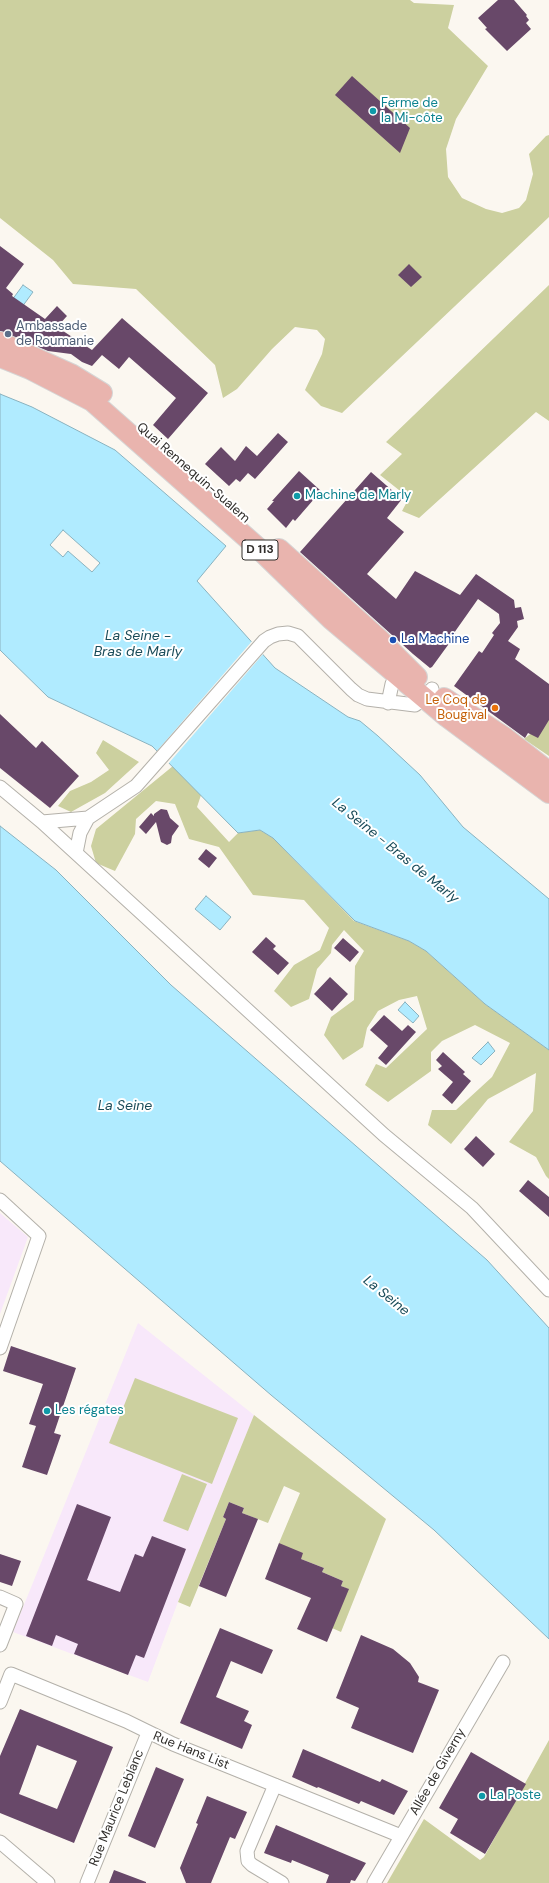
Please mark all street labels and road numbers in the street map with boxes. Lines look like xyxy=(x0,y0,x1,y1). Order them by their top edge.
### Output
street label: Quai Rennequin-Sualem xyxy=(133,419,253,527)
road number: D 113 xyxy=(242,540,278,560)
street label: Allée de Giverny xyxy=(407,1726,469,1818)
street label: Rue Hans List xyxy=(151,1729,231,1773)
street label: Rue Maurice Leblanc xyxy=(86,1747,148,1869)

